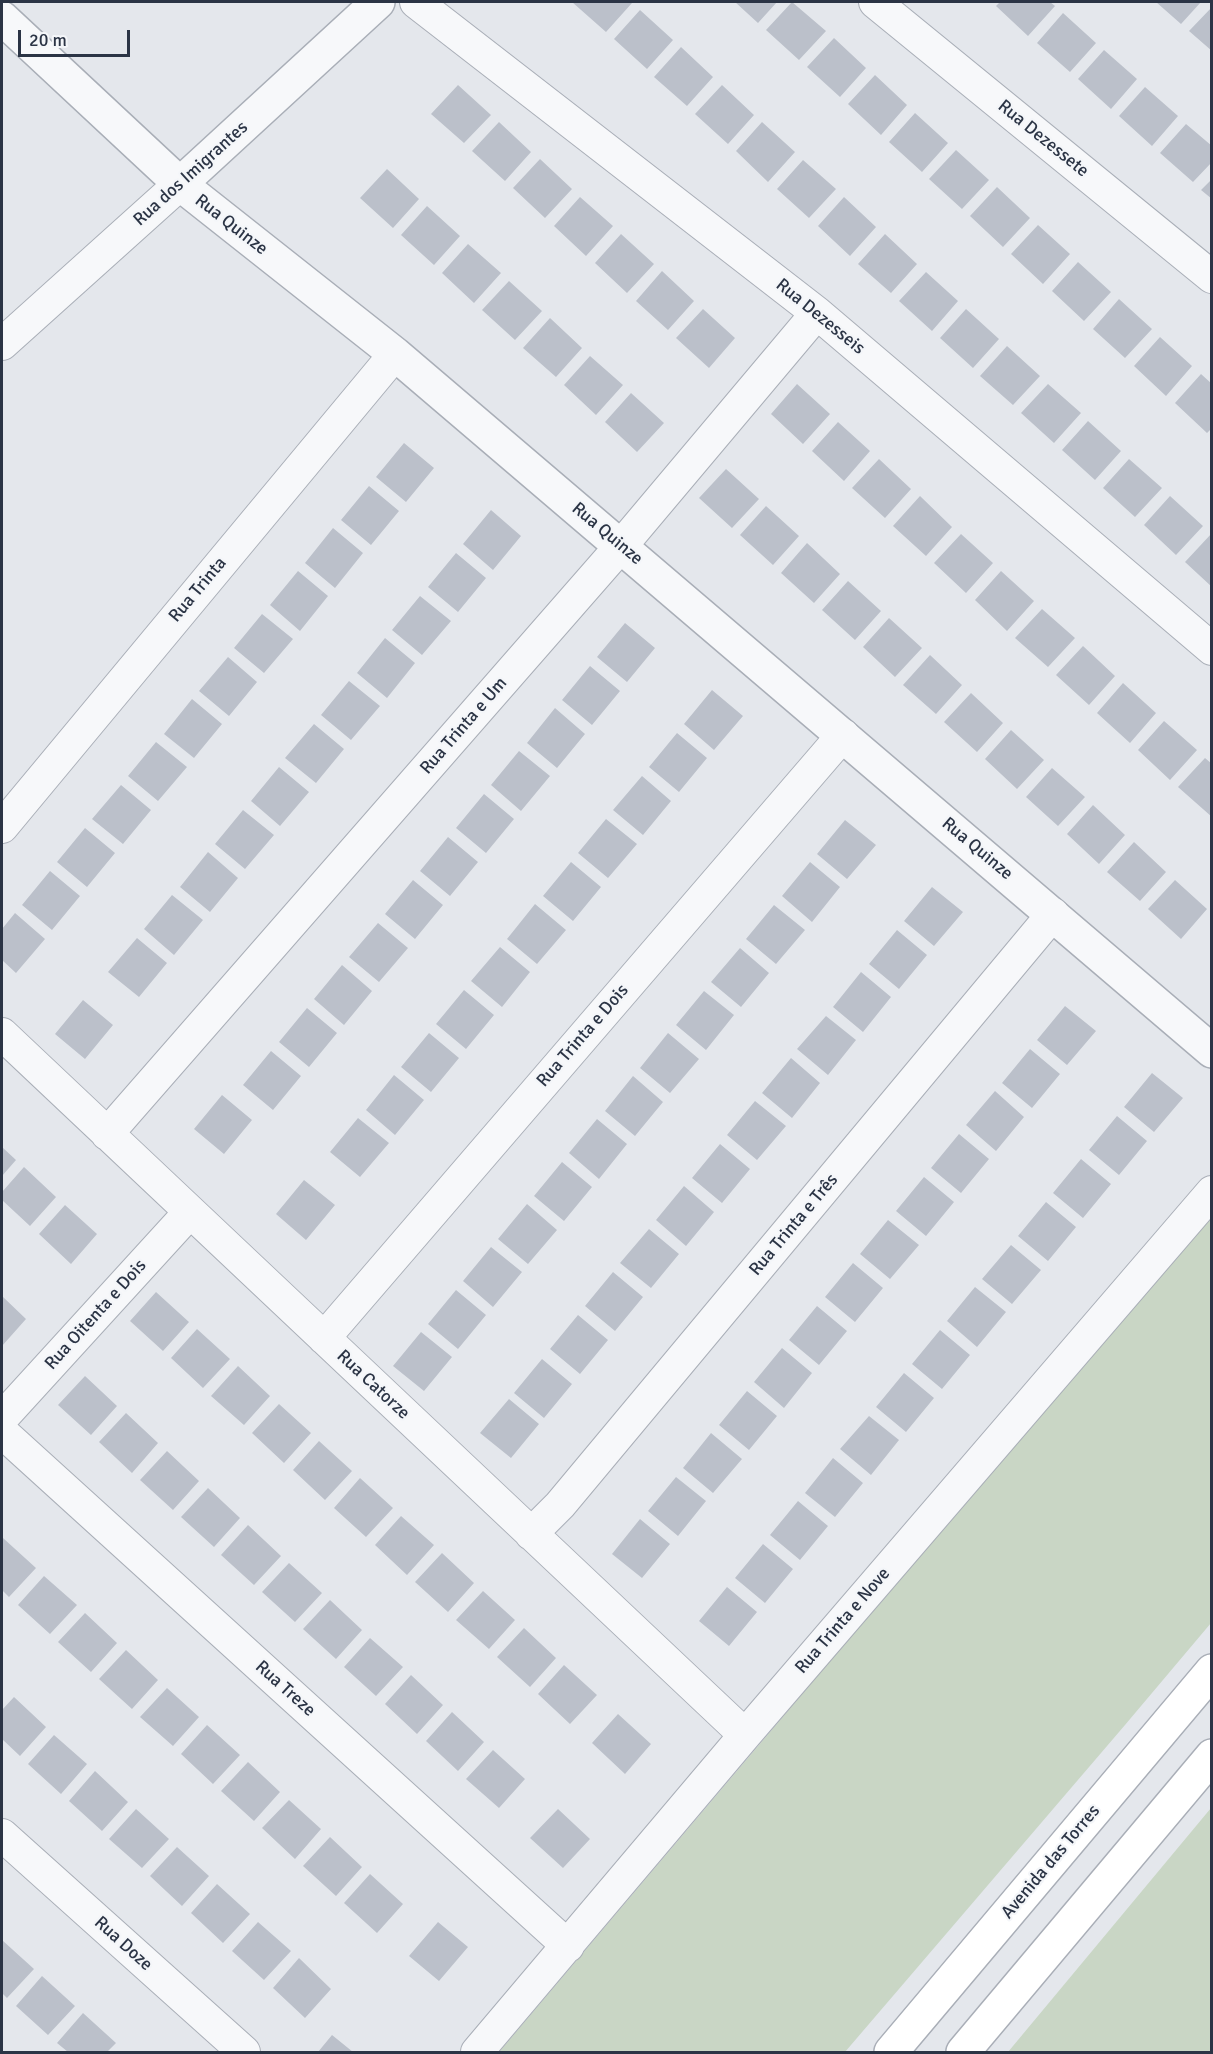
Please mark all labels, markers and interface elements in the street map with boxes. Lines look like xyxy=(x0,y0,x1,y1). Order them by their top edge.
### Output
scale bar xyxy=(21,18,134,56)
text: 20 m xyxy=(29,29,67,51)
street label: Rua Dezessete xyxy=(993,96,1093,182)
street label: Rua dos Imigrantes xyxy=(129,117,253,231)
street label: Rua Quinze xyxy=(190,190,272,260)
street label: Rua Dezesseis xyxy=(771,275,869,359)
street label: Rua Quinze xyxy=(567,498,647,570)
street label: Rua Trinta xyxy=(165,553,231,627)
street label: Rua Trinta e Um xyxy=(416,673,512,779)
street label: Rua Quinze xyxy=(937,813,1017,885)
street label: Rua Trinta e Dois xyxy=(533,980,633,1092)
street label: Rua Trinta e Três xyxy=(745,1170,843,1280)
street label: Rua Oitenta e Dois xyxy=(41,1255,151,1375)
street label: Rua Catorze xyxy=(332,1346,414,1424)
street label: Rua Trinta e Nove xyxy=(791,1563,895,1679)
street label: Rua Treze xyxy=(250,1656,320,1722)
street label: Avenida das Torres xyxy=(997,1801,1105,1923)
street label: Rua Doze xyxy=(89,1912,157,1976)

